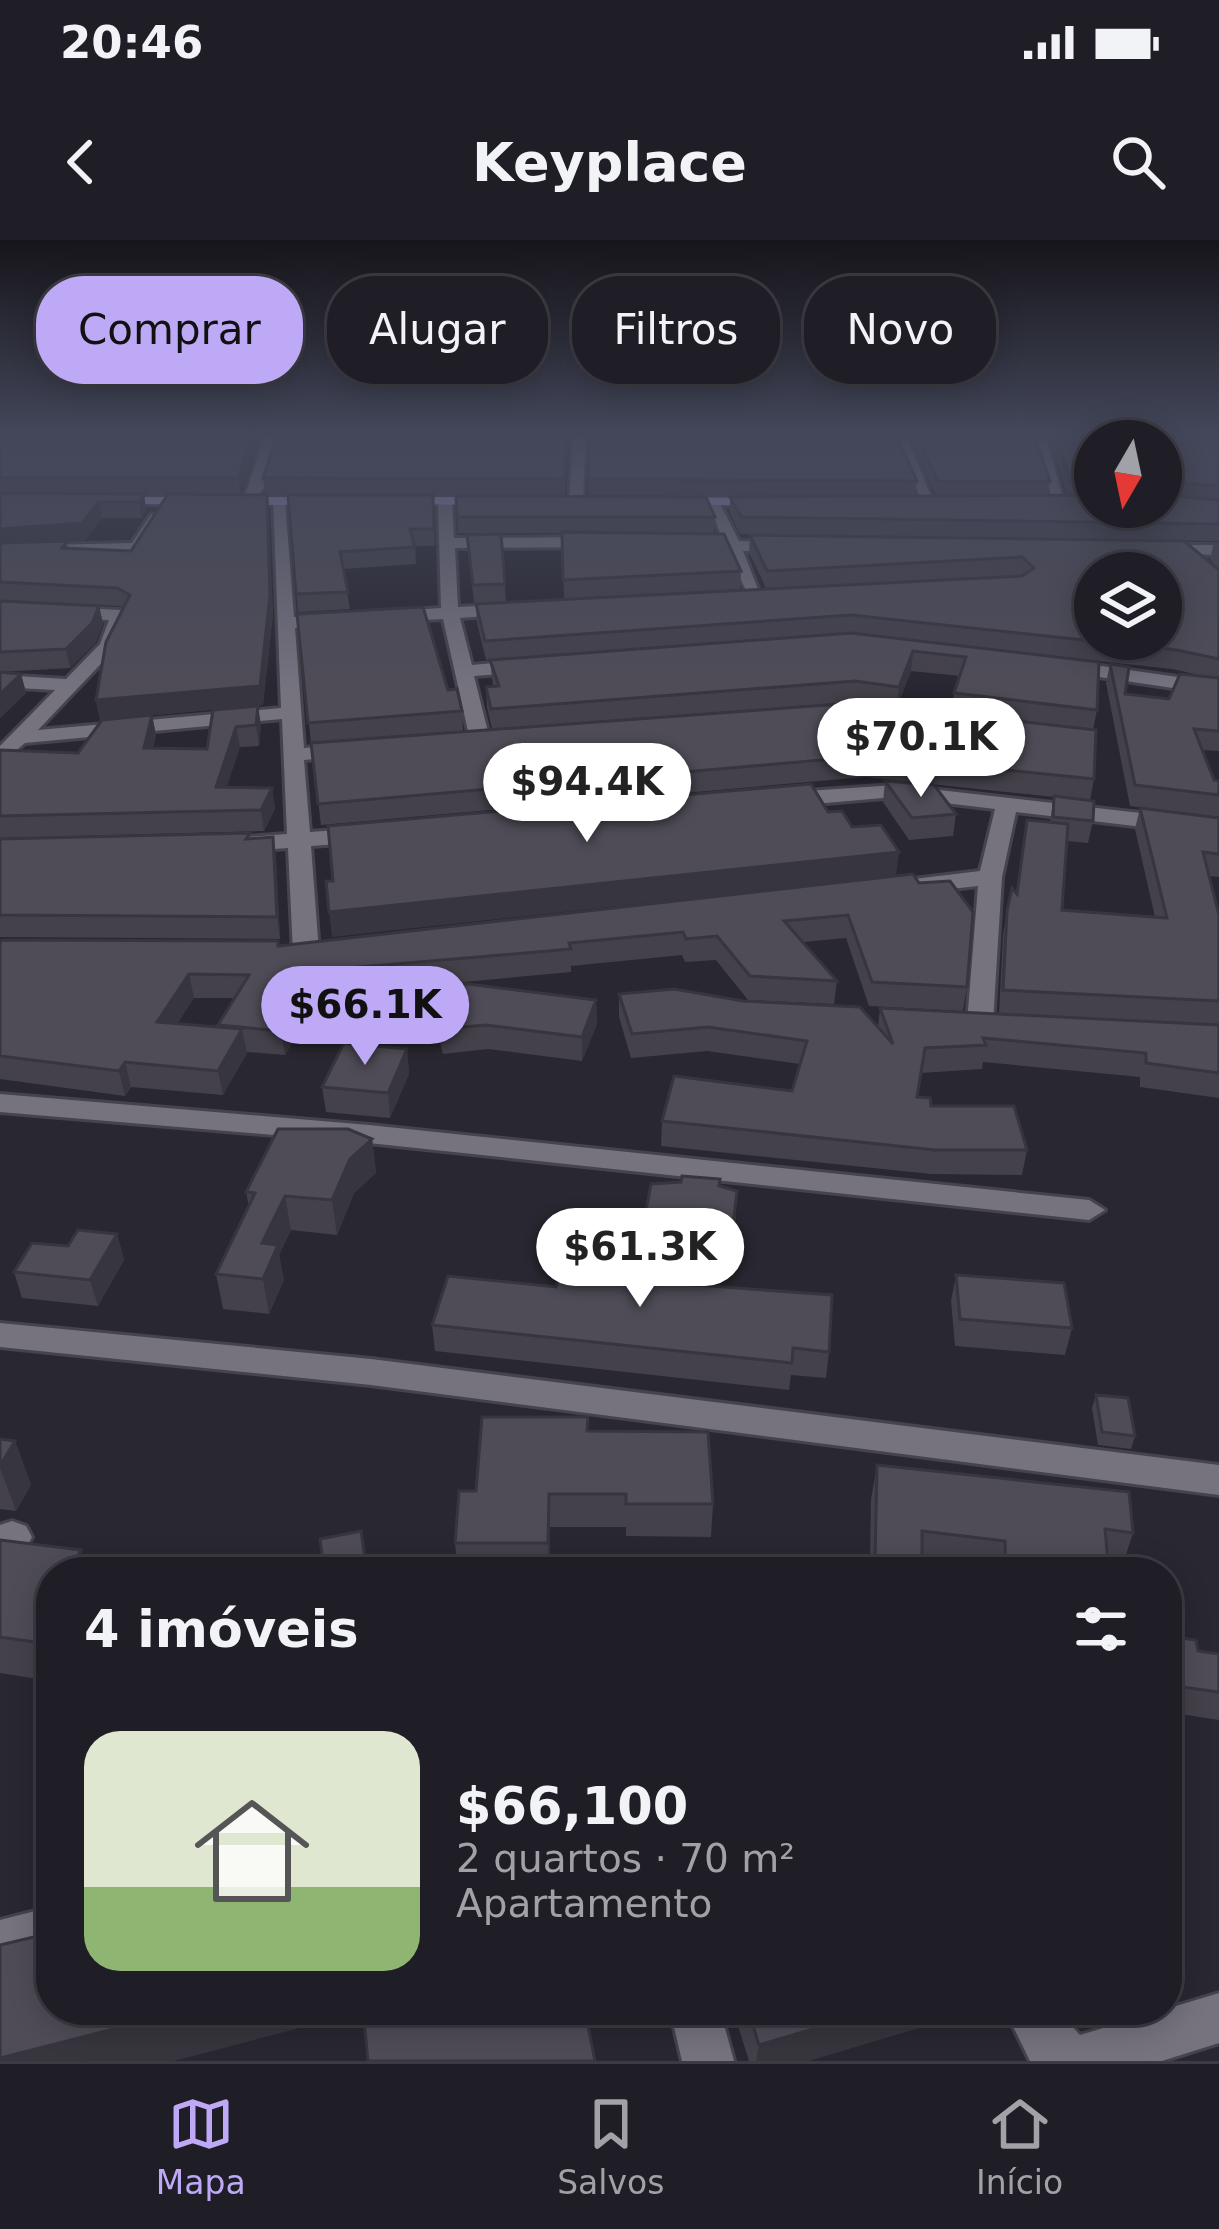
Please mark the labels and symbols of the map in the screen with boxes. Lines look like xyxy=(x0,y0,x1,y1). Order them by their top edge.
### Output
north arrow xyxy=(1074,420,1182,528)
pin: $70.1K xyxy=(823,698,1019,800)
pin: $94.4K xyxy=(489,743,685,845)
pin: $66.1K xyxy=(267,966,463,1068)
pin: $61.3K xyxy=(542,1208,738,1310)

